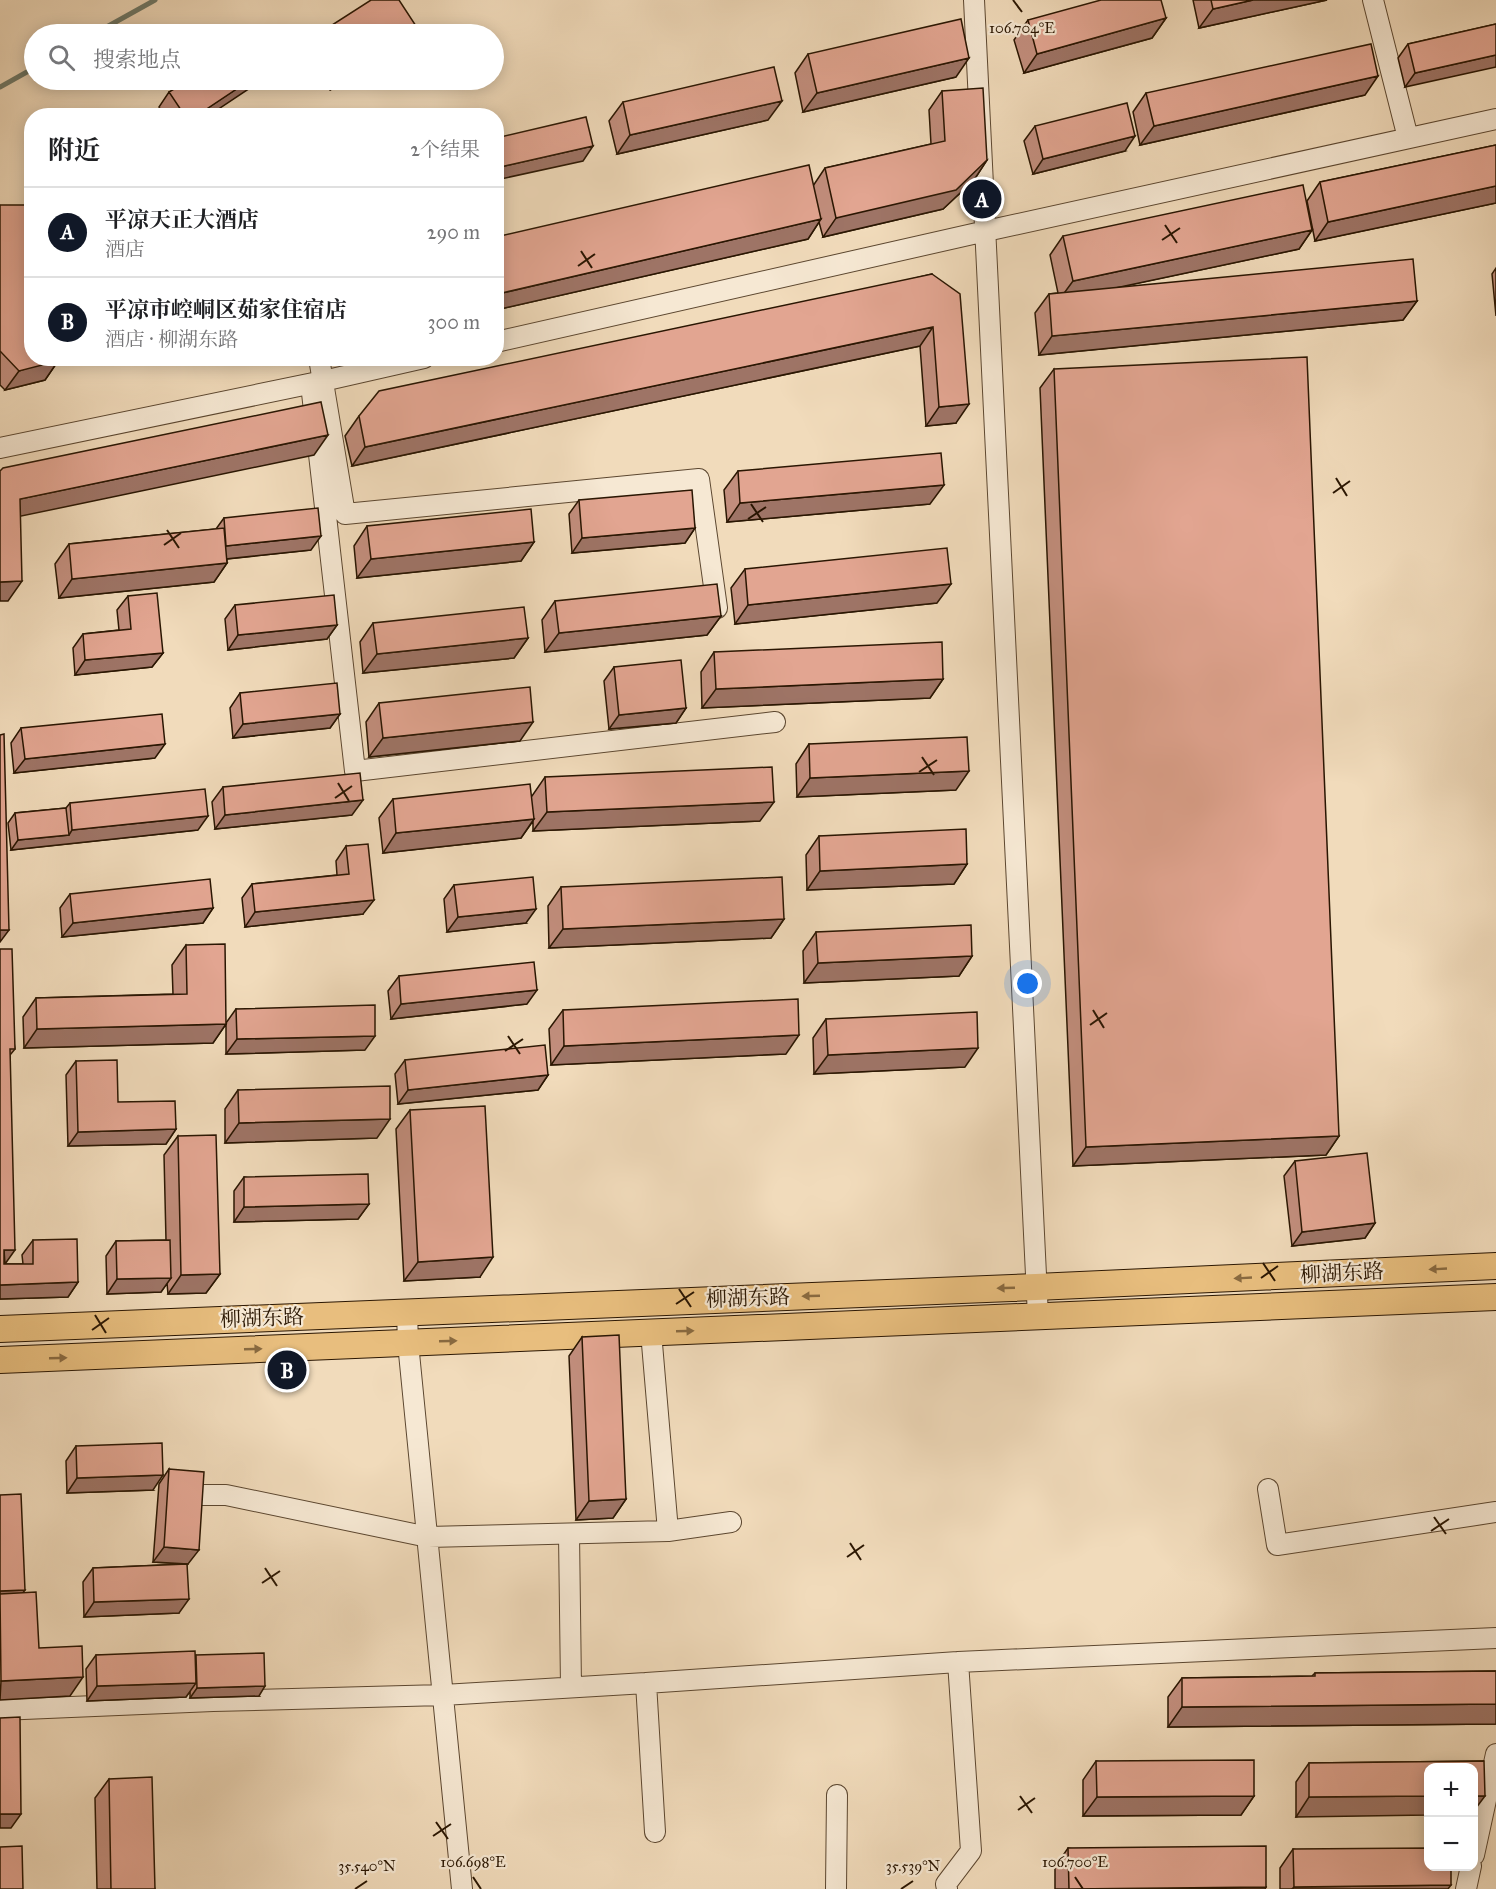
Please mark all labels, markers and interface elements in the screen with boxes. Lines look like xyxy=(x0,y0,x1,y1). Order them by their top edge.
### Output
text: 106.704°E xyxy=(989,19,1055,37)
search box xyxy=(24,24,504,90)
icon: search xyxy=(45,41,78,74)
text: 搜索地点 xyxy=(93,46,181,73)
text: 附近 xyxy=(48,134,100,166)
text: 2个结果 xyxy=(410,137,480,161)
pin: A xyxy=(962,176,1002,222)
text: 平凉天正大酒店 xyxy=(105,206,259,233)
text: A xyxy=(61,220,74,244)
text: 290 m xyxy=(427,220,480,244)
text: 酒店 xyxy=(105,237,145,261)
text: 平凉市崆峒区茹家住宿店 xyxy=(105,296,347,323)
text: B xyxy=(61,310,74,334)
text: 300 m xyxy=(428,310,480,334)
text: 酒店 · 柳湖东路 xyxy=(105,327,238,351)
your location xyxy=(1013,969,1042,998)
street label: 柳湖东路 xyxy=(1299,1258,1385,1288)
one-way arrow xyxy=(1428,1264,1447,1273)
one-way arrow xyxy=(1233,1273,1252,1282)
street label: 柳湖东路 xyxy=(706,1284,790,1312)
one-way arrow xyxy=(997,1284,1016,1293)
one-way arrow xyxy=(802,1291,821,1300)
street label: 柳湖东路 xyxy=(220,1304,304,1332)
one-way arrow xyxy=(675,1326,694,1336)
one-way arrow xyxy=(439,1336,458,1346)
one-way arrow xyxy=(244,1345,263,1354)
pin: B xyxy=(268,1348,306,1392)
one-way arrow xyxy=(49,1353,68,1362)
map controls xyxy=(1424,1763,1478,1871)
button: + xyxy=(1424,1763,1478,1817)
button: − xyxy=(1424,1817,1478,1871)
text: 106.698°E xyxy=(440,1853,506,1871)
text: 106.700°E xyxy=(1042,1853,1108,1871)
text: 35.540°N xyxy=(338,1857,396,1875)
text: 35.539°N xyxy=(886,1857,941,1875)

